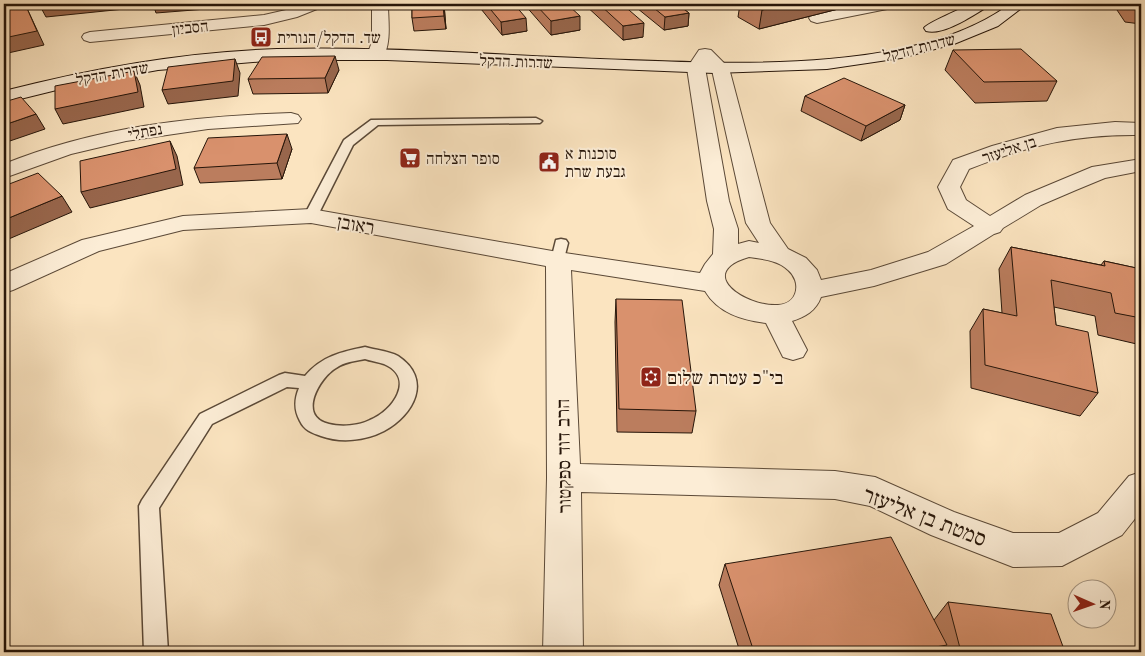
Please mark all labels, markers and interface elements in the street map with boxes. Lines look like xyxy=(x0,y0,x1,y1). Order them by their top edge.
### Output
street label: הסביון xyxy=(171,19,209,39)
bus stop icon: שד. הדקל/הנורית xyxy=(249,25,273,49)
place label: שד. הדקל/הנורית xyxy=(277,29,381,47)
street label: שדרות הדקל xyxy=(881,30,957,66)
street label: שדרות הדקל xyxy=(479,52,553,72)
street label: שדרות הדקל xyxy=(74,59,150,89)
street label: נפתלי xyxy=(127,120,164,144)
street label: בן אליעזר xyxy=(980,133,1039,167)
supermarket icon: סופר הצלחה xyxy=(398,146,422,170)
place label: סוכנות א גבעת שרת xyxy=(565,147,626,181)
place label: סופר הצלחה xyxy=(426,150,500,168)
public building icon: סוכנות א גבעת שרת xyxy=(537,150,561,174)
street label: ראובן xyxy=(335,214,376,239)
synagogue icon: בי"כ עטרת שלום xyxy=(639,365,663,389)
place label: בי"כ עטרת שלום xyxy=(667,369,784,389)
street label: הרב דוד ספקטור xyxy=(555,399,576,513)
street label: סמטת בן אליעזר xyxy=(860,483,989,551)
north arrow xyxy=(1068,578,1118,628)
text: N xyxy=(1097,599,1111,610)

